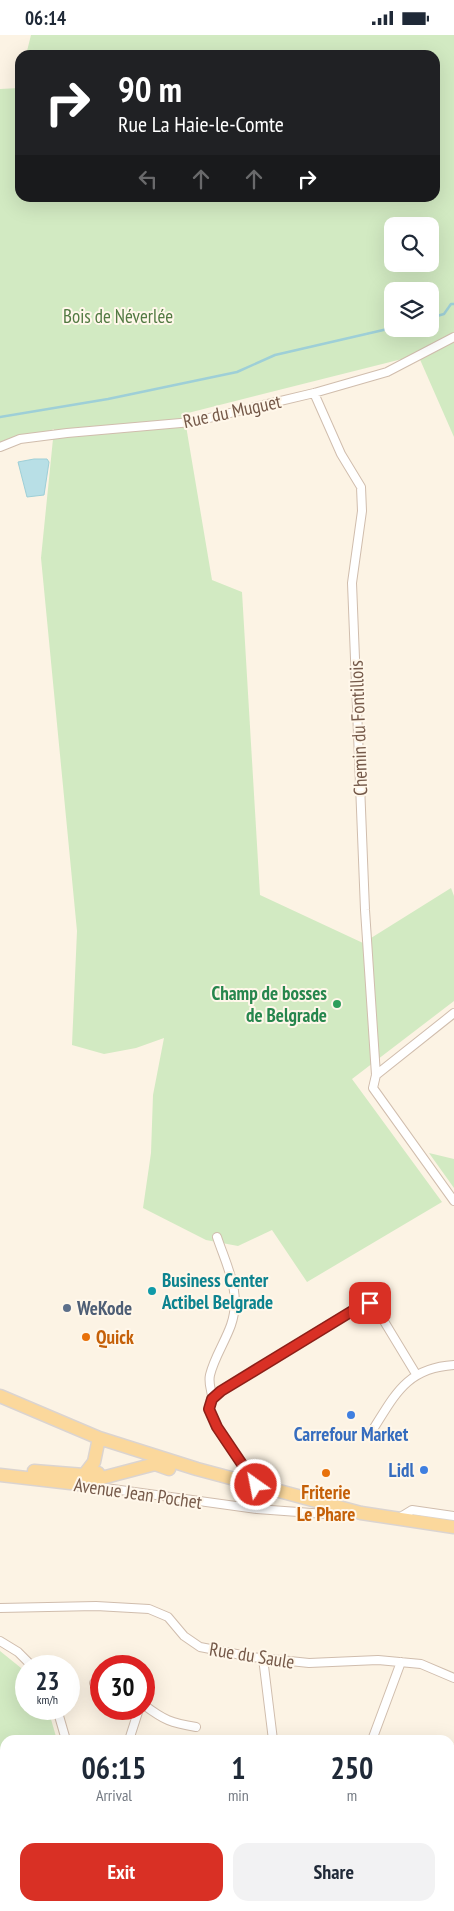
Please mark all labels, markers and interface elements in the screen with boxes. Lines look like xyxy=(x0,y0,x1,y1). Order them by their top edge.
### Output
text: 06:14 xyxy=(25,6,66,30)
text: 90 m xyxy=(118,66,182,112)
icon: right xyxy=(35,70,100,135)
text: Rue La Haie-le-Comte xyxy=(118,110,284,138)
icon: left xyxy=(134,165,162,193)
icon: ahead xyxy=(187,165,215,193)
icon: ahead xyxy=(240,165,268,193)
icon: right xyxy=(293,165,321,193)
map controls xyxy=(384,217,439,337)
button: search xyxy=(384,217,439,272)
button: layers xyxy=(384,282,439,337)
park label: Bois de Néverlée xyxy=(63,304,173,328)
street label: Rue du Muguet xyxy=(181,389,284,433)
street label: Chemin du Fontillois xyxy=(344,660,372,796)
place label: Champ de bosses de Belgrade xyxy=(212,981,327,1027)
marker: Champ de bosses de Belgrade xyxy=(331,998,343,1010)
place label: Business Center Actibel Belgrade xyxy=(161,1268,273,1314)
pin xyxy=(349,1282,391,1324)
marker: Business Center Actibel Belgrade xyxy=(146,1285,158,1297)
icon: arrive xyxy=(356,1289,384,1317)
place label: WeKode xyxy=(76,1296,132,1320)
marker: WeKode xyxy=(61,1302,73,1314)
place label: Quick xyxy=(96,1325,134,1349)
marker: Quick xyxy=(80,1331,92,1343)
marker: Carrefour Market xyxy=(345,1409,357,1421)
place label: Carrefour Market xyxy=(294,1422,409,1446)
position arrow xyxy=(229,1458,281,1510)
place label: Lidl xyxy=(389,1458,414,1482)
marker: Lidl xyxy=(418,1464,430,1476)
marker: Friterie Le Phare xyxy=(320,1467,332,1479)
street label: Avenue Jean Pochet xyxy=(73,1472,204,1514)
place label: Friterie Le Phare xyxy=(297,1480,355,1526)
street label: Rue du Saule xyxy=(208,1636,296,1674)
speed limit sign: 30 xyxy=(90,1655,155,1720)
text: 23 xyxy=(36,1665,59,1697)
text: km/h xyxy=(37,1692,58,1707)
text: 06:15 xyxy=(82,1748,146,1787)
text: 1 xyxy=(231,1748,246,1787)
text: 250 xyxy=(330,1748,373,1787)
text: Arrival xyxy=(96,1785,132,1805)
text: min xyxy=(228,1785,249,1805)
text: m xyxy=(347,1785,357,1805)
button: Exit xyxy=(20,1843,223,1901)
button: Share xyxy=(233,1843,435,1901)

